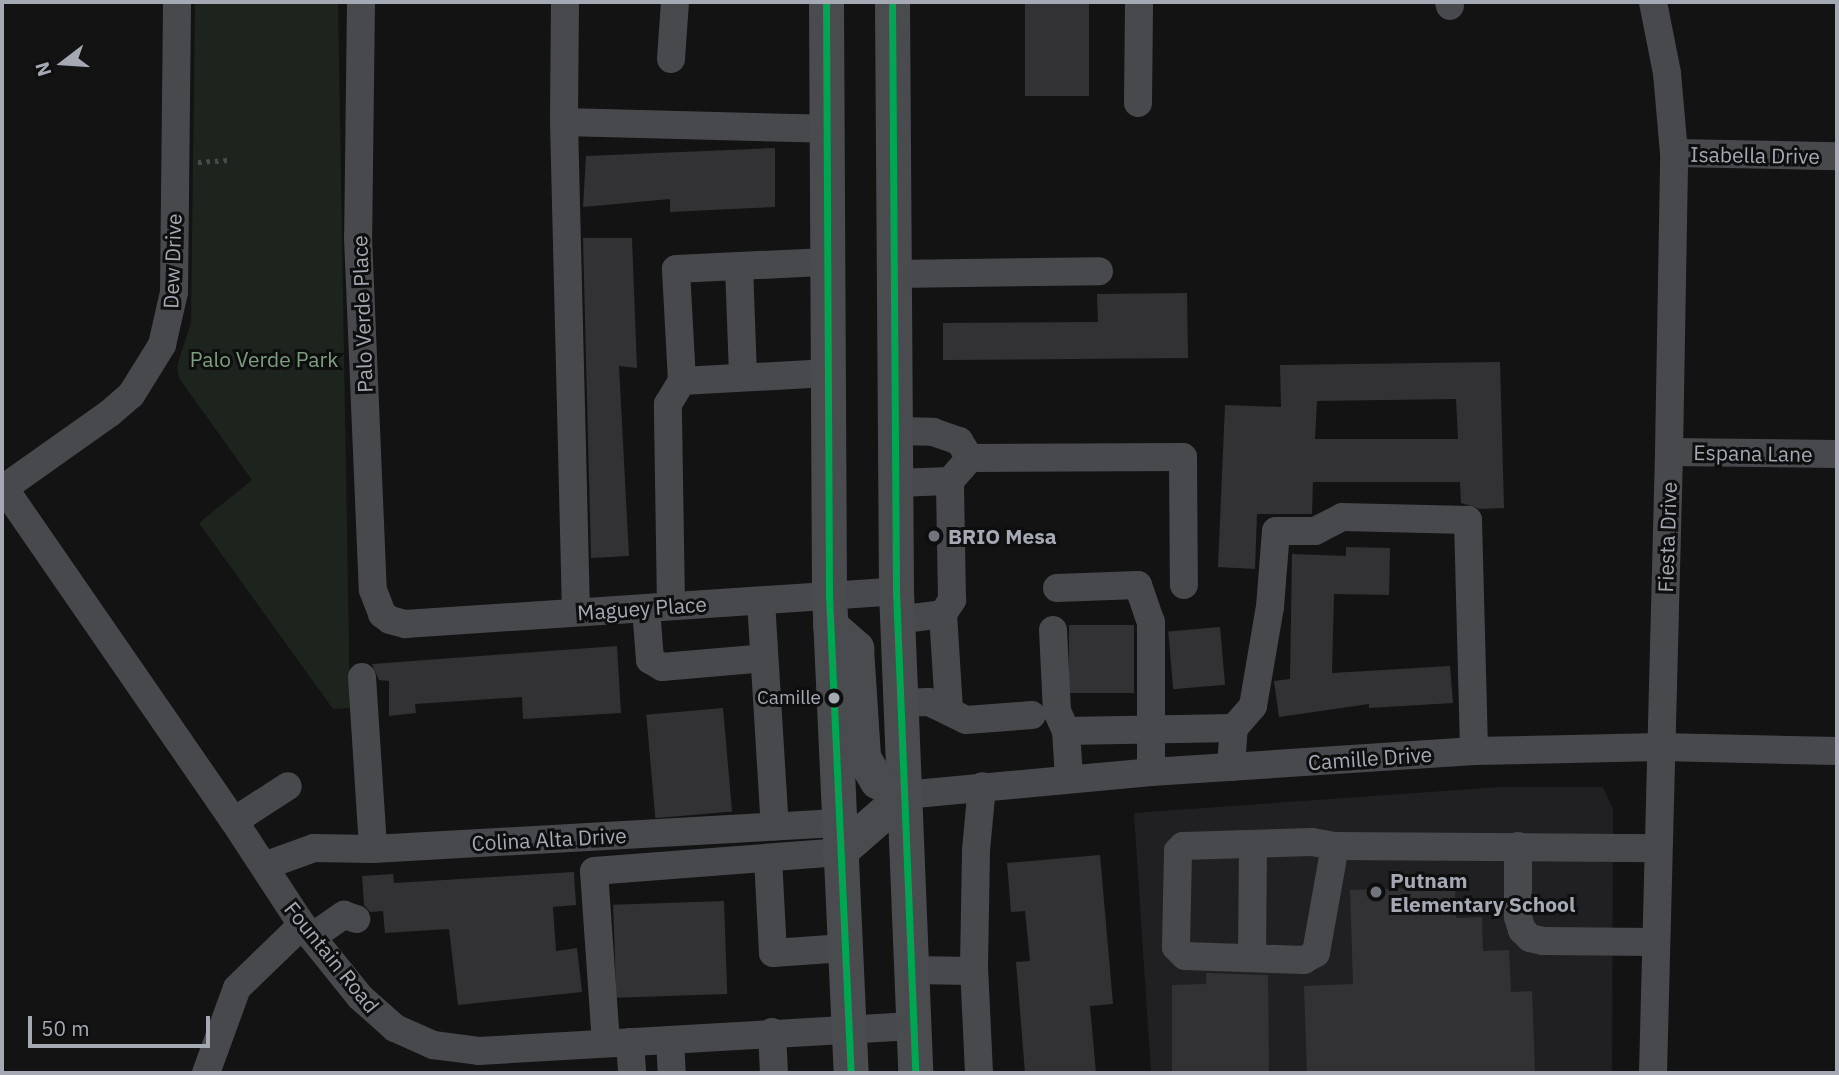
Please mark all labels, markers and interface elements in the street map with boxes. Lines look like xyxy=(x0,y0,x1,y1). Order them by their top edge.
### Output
north arrow xyxy=(28,28,98,98)
text: N xyxy=(29,59,56,79)
street label: Isabella Drive xyxy=(1690,141,1820,169)
street label: Dew Drive xyxy=(158,213,186,309)
street label: Palo Verde Place xyxy=(347,235,377,393)
park label: Palo Verde Park xyxy=(190,346,338,372)
street label: Espana Lane xyxy=(1693,439,1813,467)
street label: Fiesta Drive xyxy=(1652,481,1682,593)
place label: BRIO Mesa xyxy=(948,523,1057,549)
marker: BRIO Mesa xyxy=(926,528,942,544)
street label: Maguey Place xyxy=(576,591,708,625)
place label: Camille xyxy=(757,687,821,709)
marker: Camille xyxy=(827,691,841,705)
street label: Camille Drive xyxy=(1307,741,1433,775)
street label: Colina Alta Drive xyxy=(471,822,627,856)
place label: Putnam Elementary School xyxy=(1390,867,1575,917)
marker: Putnam Elementary School xyxy=(1368,884,1384,900)
street label: Fountain Road xyxy=(279,896,385,1018)
scale bar xyxy=(32,1002,214,1046)
text: 50 m xyxy=(41,1014,90,1042)

